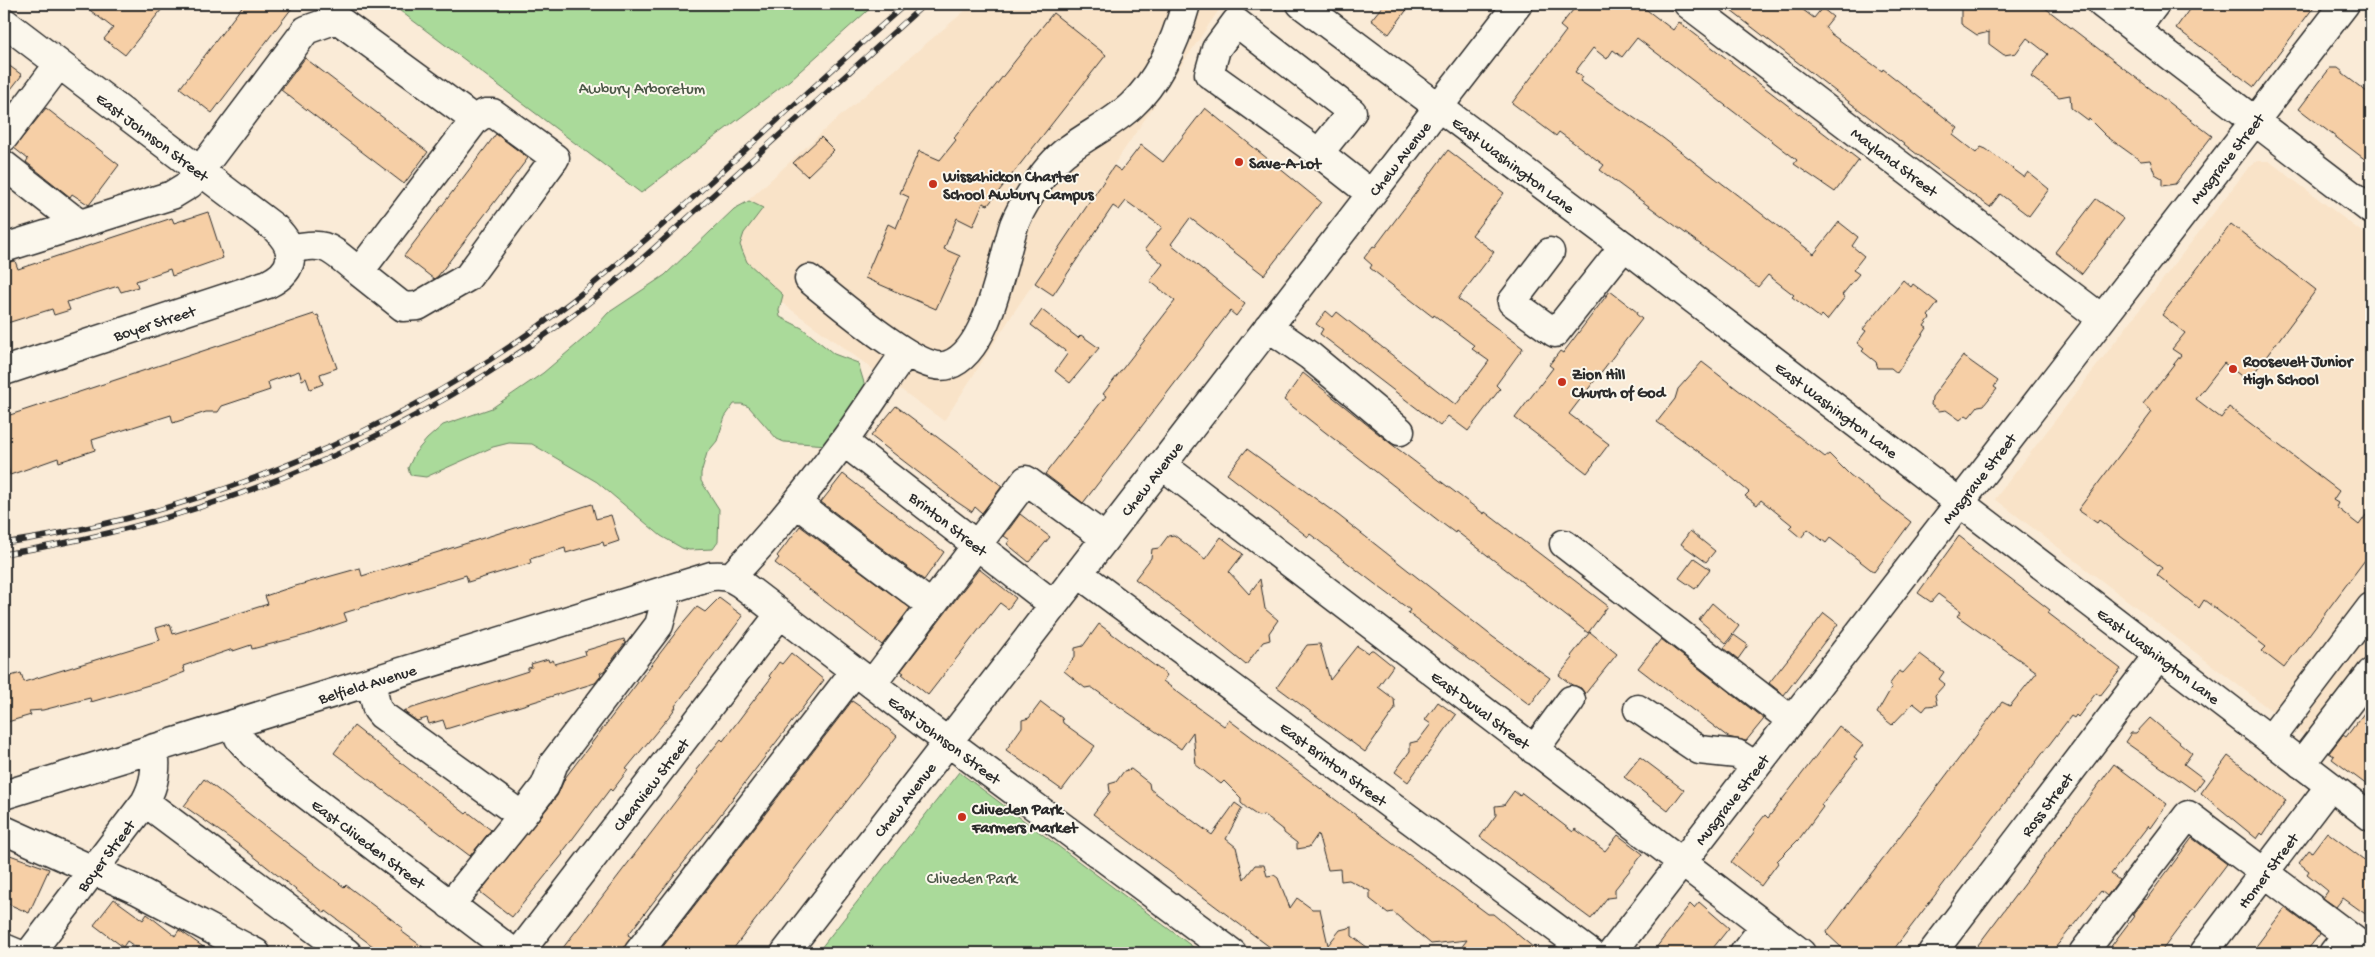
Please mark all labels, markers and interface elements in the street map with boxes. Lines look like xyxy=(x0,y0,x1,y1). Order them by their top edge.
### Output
park label: Awbury Arboretum xyxy=(579,81,706,100)
street label: East Johnson Street xyxy=(91,90,212,188)
street label: Musgrave Street xyxy=(2187,110,2271,209)
street label: East Washington Lane xyxy=(1447,114,1578,220)
street label: Chew Avenue xyxy=(1367,118,1437,201)
street label: Mayland Street xyxy=(1846,125,1941,203)
marker: Save-A-Lot xyxy=(1233,156,1245,168)
place label: Save-A-Lot xyxy=(1249,156,1322,175)
place label: Wissahickon Charter School Awbury Campus xyxy=(942,169,1095,206)
marker: Wissahickon Charter School Awbury Campus xyxy=(927,178,939,190)
street label: Boyer Street xyxy=(111,303,200,348)
place label: Roosevelt Junior High School xyxy=(2242,354,2355,391)
street label: East Washington Lane xyxy=(1770,359,1901,465)
marker: Roosevelt Junior High School xyxy=(2227,363,2239,375)
place label: Zion Hill Church of God xyxy=(1571,367,1667,404)
marker: Zion Hill Church of God xyxy=(1556,376,1568,388)
street label: Musgrave Street xyxy=(1939,430,2023,529)
street label: Chew Avenue xyxy=(1119,438,1189,521)
street label: Brinton Street xyxy=(903,489,991,563)
street label: East Washington Lane xyxy=(2092,605,2223,711)
street label: Belfield Avenue xyxy=(316,662,420,711)
street label: East Duval Street xyxy=(1426,668,1533,756)
street label: East Johnson Street xyxy=(883,693,1004,791)
street label: East Brinton Street xyxy=(1275,719,1390,813)
street label: Clearview Street xyxy=(611,735,696,836)
street label: Musgrave Street xyxy=(1692,751,1776,850)
street label: Chew Avenue xyxy=(872,759,942,842)
street label: Ross Street xyxy=(2019,769,2080,842)
street label: East Cliveden Street xyxy=(306,797,429,896)
place label: Cliveden Park Farmers Market xyxy=(971,802,1079,839)
marker: Cliveden Park Farmers Market xyxy=(956,811,968,823)
street label: Boyer Street xyxy=(74,816,142,897)
street label: Homer Street xyxy=(2235,830,2305,913)
park label: Cliveden Park xyxy=(927,871,1019,890)

